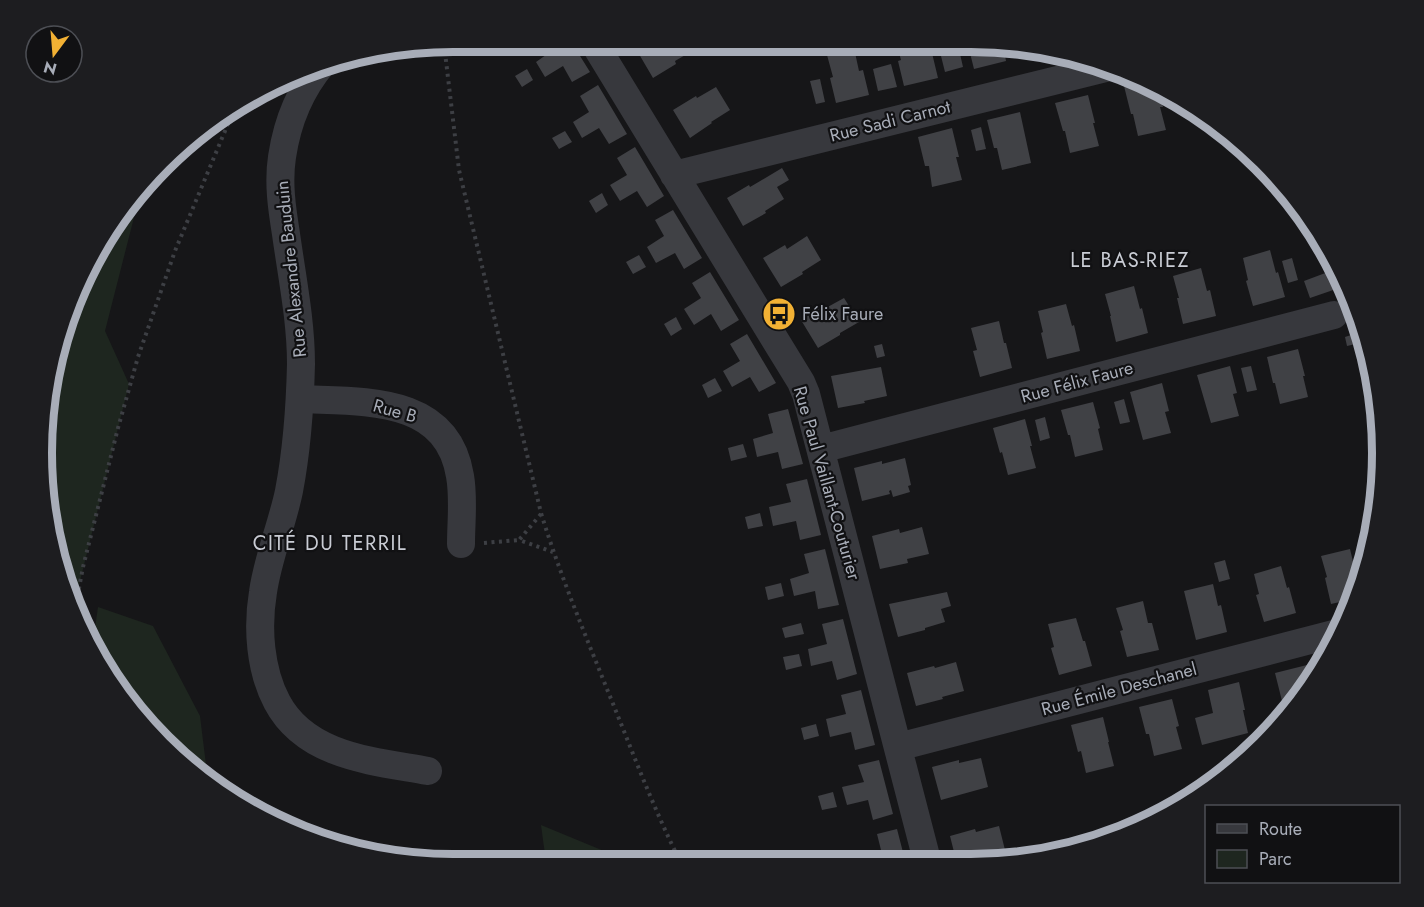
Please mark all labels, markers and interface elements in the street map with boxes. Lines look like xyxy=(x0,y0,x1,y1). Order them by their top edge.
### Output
north arrow xyxy=(24,24,84,84)
text: N xyxy=(41,55,59,81)
street label: Rue Sadi Carnot xyxy=(827,93,954,149)
street label: Rue Alexandre Bauduin xyxy=(269,179,313,359)
district label: LE BAS-RIEZ xyxy=(1070,246,1190,275)
bus stop icon: Félix Faure xyxy=(761,296,797,332)
place label: Félix Faure xyxy=(802,301,883,327)
street label: Rue Félix Faure xyxy=(1018,355,1136,409)
street label: Rue Paul Vaillant-Couturier xyxy=(787,383,867,584)
street label: Rue B xyxy=(370,392,420,430)
district label: CITÉ DU TERRIL xyxy=(253,529,407,558)
street label: Rue Émile Deschanel xyxy=(1038,656,1200,722)
legend xyxy=(1205,805,1400,883)
text: Route xyxy=(1259,816,1302,842)
text: Parc xyxy=(1259,846,1292,872)

